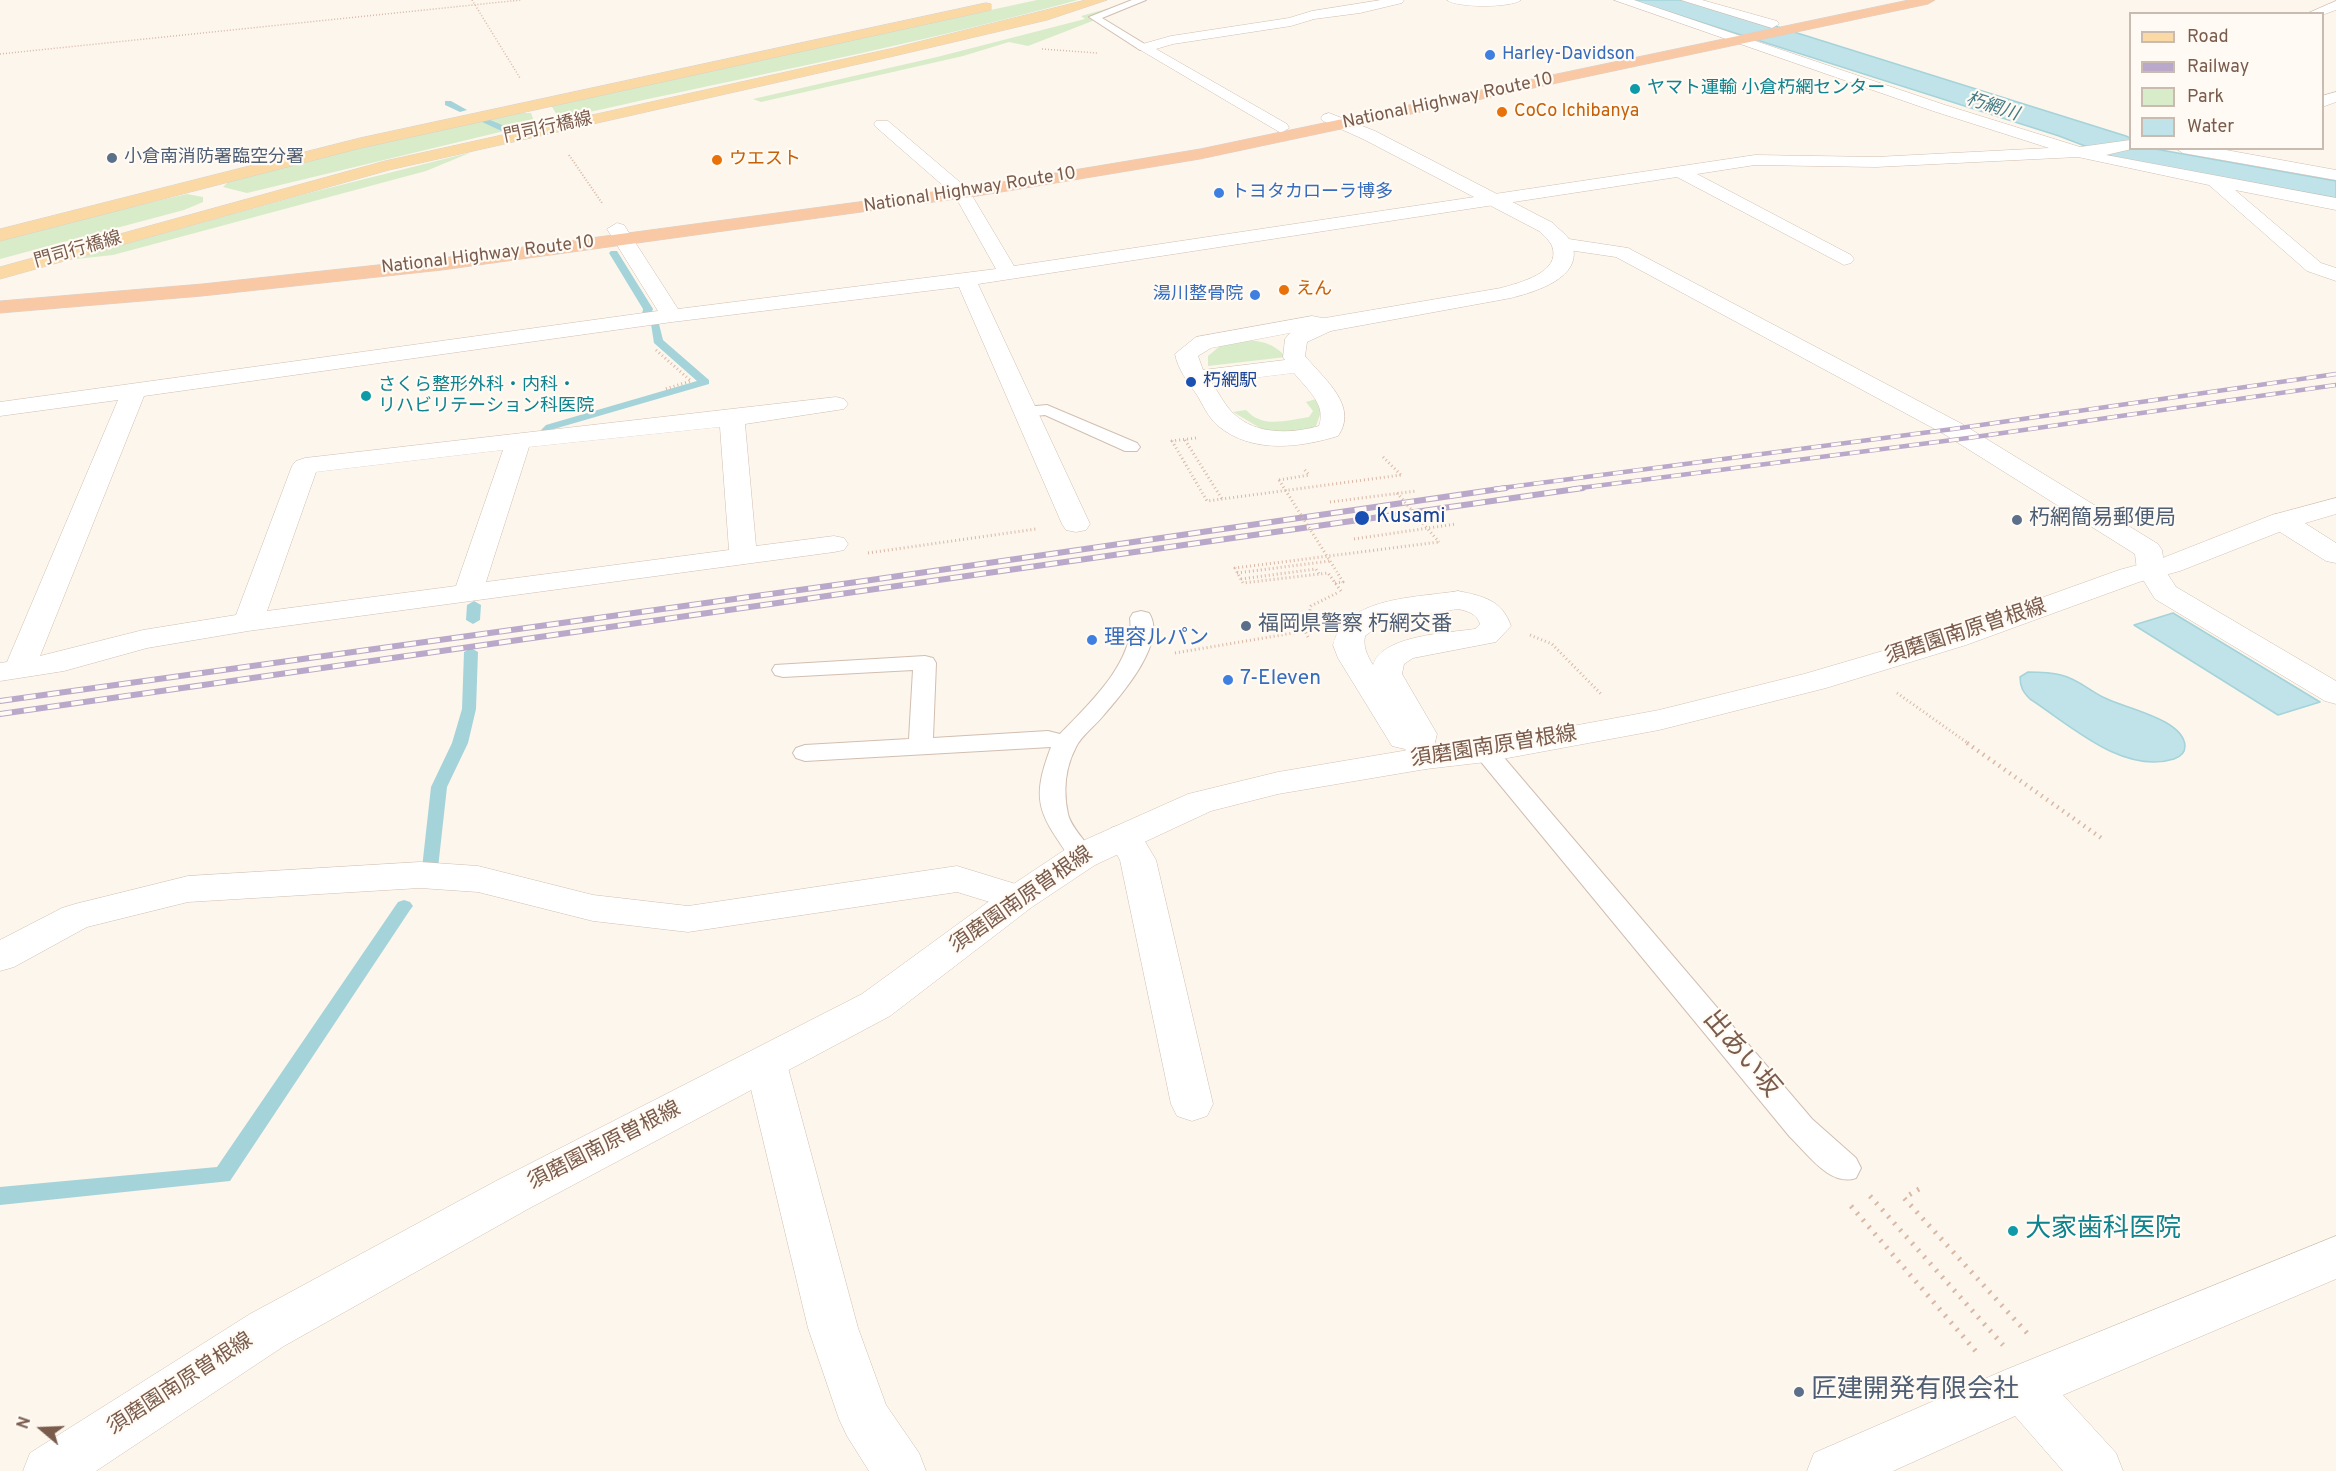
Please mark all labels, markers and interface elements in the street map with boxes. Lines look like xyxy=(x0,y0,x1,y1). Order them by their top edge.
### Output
legend xyxy=(2129,12,2324,150)
text: Road xyxy=(2187,26,2229,49)
place label: Harley-Davidson xyxy=(1502,44,1635,66)
marker: Harley-Davidson xyxy=(1483,48,1497,62)
text: Railway xyxy=(2187,56,2249,79)
street label: National Highway Route 10 xyxy=(1341,69,1555,135)
place label: ヤマト運輸 小倉朽網センター xyxy=(1647,78,1885,100)
marker: ヤマト運輸 小倉朽網センター xyxy=(1628,82,1642,96)
text: Park xyxy=(2187,86,2224,109)
water label: 朽網川 xyxy=(1963,89,2021,127)
place label: CoCo Ichibanya xyxy=(1514,101,1639,123)
marker: CoCo Ichibanya xyxy=(1495,105,1509,119)
street label: 門司行橋線 xyxy=(502,109,594,149)
text: Water xyxy=(2187,116,2234,139)
place label: 小倉南消防署臨空分署 xyxy=(124,147,304,169)
place label: ウエスト xyxy=(729,149,801,171)
marker: 小倉南消防署臨空分署 xyxy=(105,151,119,165)
marker: ウエスト xyxy=(710,153,724,167)
street label: National Highway Route 10 xyxy=(862,164,1078,218)
place label: トヨタカローラ博多 xyxy=(1231,182,1393,204)
marker: トヨタカローラ博多 xyxy=(1212,186,1226,200)
street label: 門司行橋線 xyxy=(32,228,124,274)
street label: National Highway Route 10 xyxy=(380,232,596,280)
place label: えん xyxy=(1296,279,1332,301)
marker: えん xyxy=(1277,283,1291,297)
place label: 湯川整骨院 xyxy=(1153,284,1243,306)
marker: 湯川整骨院 xyxy=(1248,288,1262,302)
place label: 朽網駅 xyxy=(1203,371,1257,393)
place label: さくら整形外科・内科・ リハビリテーション科医院 xyxy=(378,375,594,418)
marker: 朽網駅 xyxy=(1184,375,1198,389)
marker: さくら整形外科・内科・ リハビリテーション科医院 xyxy=(359,389,373,403)
place label: Kusami xyxy=(1376,505,1446,531)
place label: 朽網簡易郵便局 xyxy=(2029,507,2176,533)
marker: Kusami xyxy=(1353,509,1371,527)
marker: 朽網簡易郵便局 xyxy=(2010,513,2024,527)
street label: 須磨園南原曽根線 xyxy=(1882,595,2050,671)
place label: 福岡県警察 朽網交番 xyxy=(1258,613,1452,639)
marker: 福岡県警察 朽網交番 xyxy=(1239,619,1253,633)
place label: 理容ルパン xyxy=(1104,627,1209,653)
marker: 理容ルパン xyxy=(1085,633,1099,647)
place label: 7-Eleven xyxy=(1240,667,1321,693)
marker: 7-Eleven xyxy=(1221,673,1235,687)
street label: 須磨園南原曽根線 xyxy=(1409,722,1579,774)
street label: 須磨園南原曽根線 xyxy=(946,842,1098,960)
street label: 出あい坂 xyxy=(1695,1005,1785,1105)
street label: 須磨園南原曽根線 xyxy=(524,1098,686,1196)
place label: 大家歯科医院 xyxy=(2025,1215,2181,1247)
marker: 大家歯科医院 xyxy=(2006,1224,2020,1238)
street label: 須磨園南原曽根線 xyxy=(104,1329,258,1441)
place label: 匠建開発有限会社 xyxy=(1811,1376,2019,1408)
marker: 匠建開発有限会社 xyxy=(1792,1385,1806,1399)
north arrow xyxy=(12,1399,72,1459)
text: N xyxy=(14,1414,36,1432)

